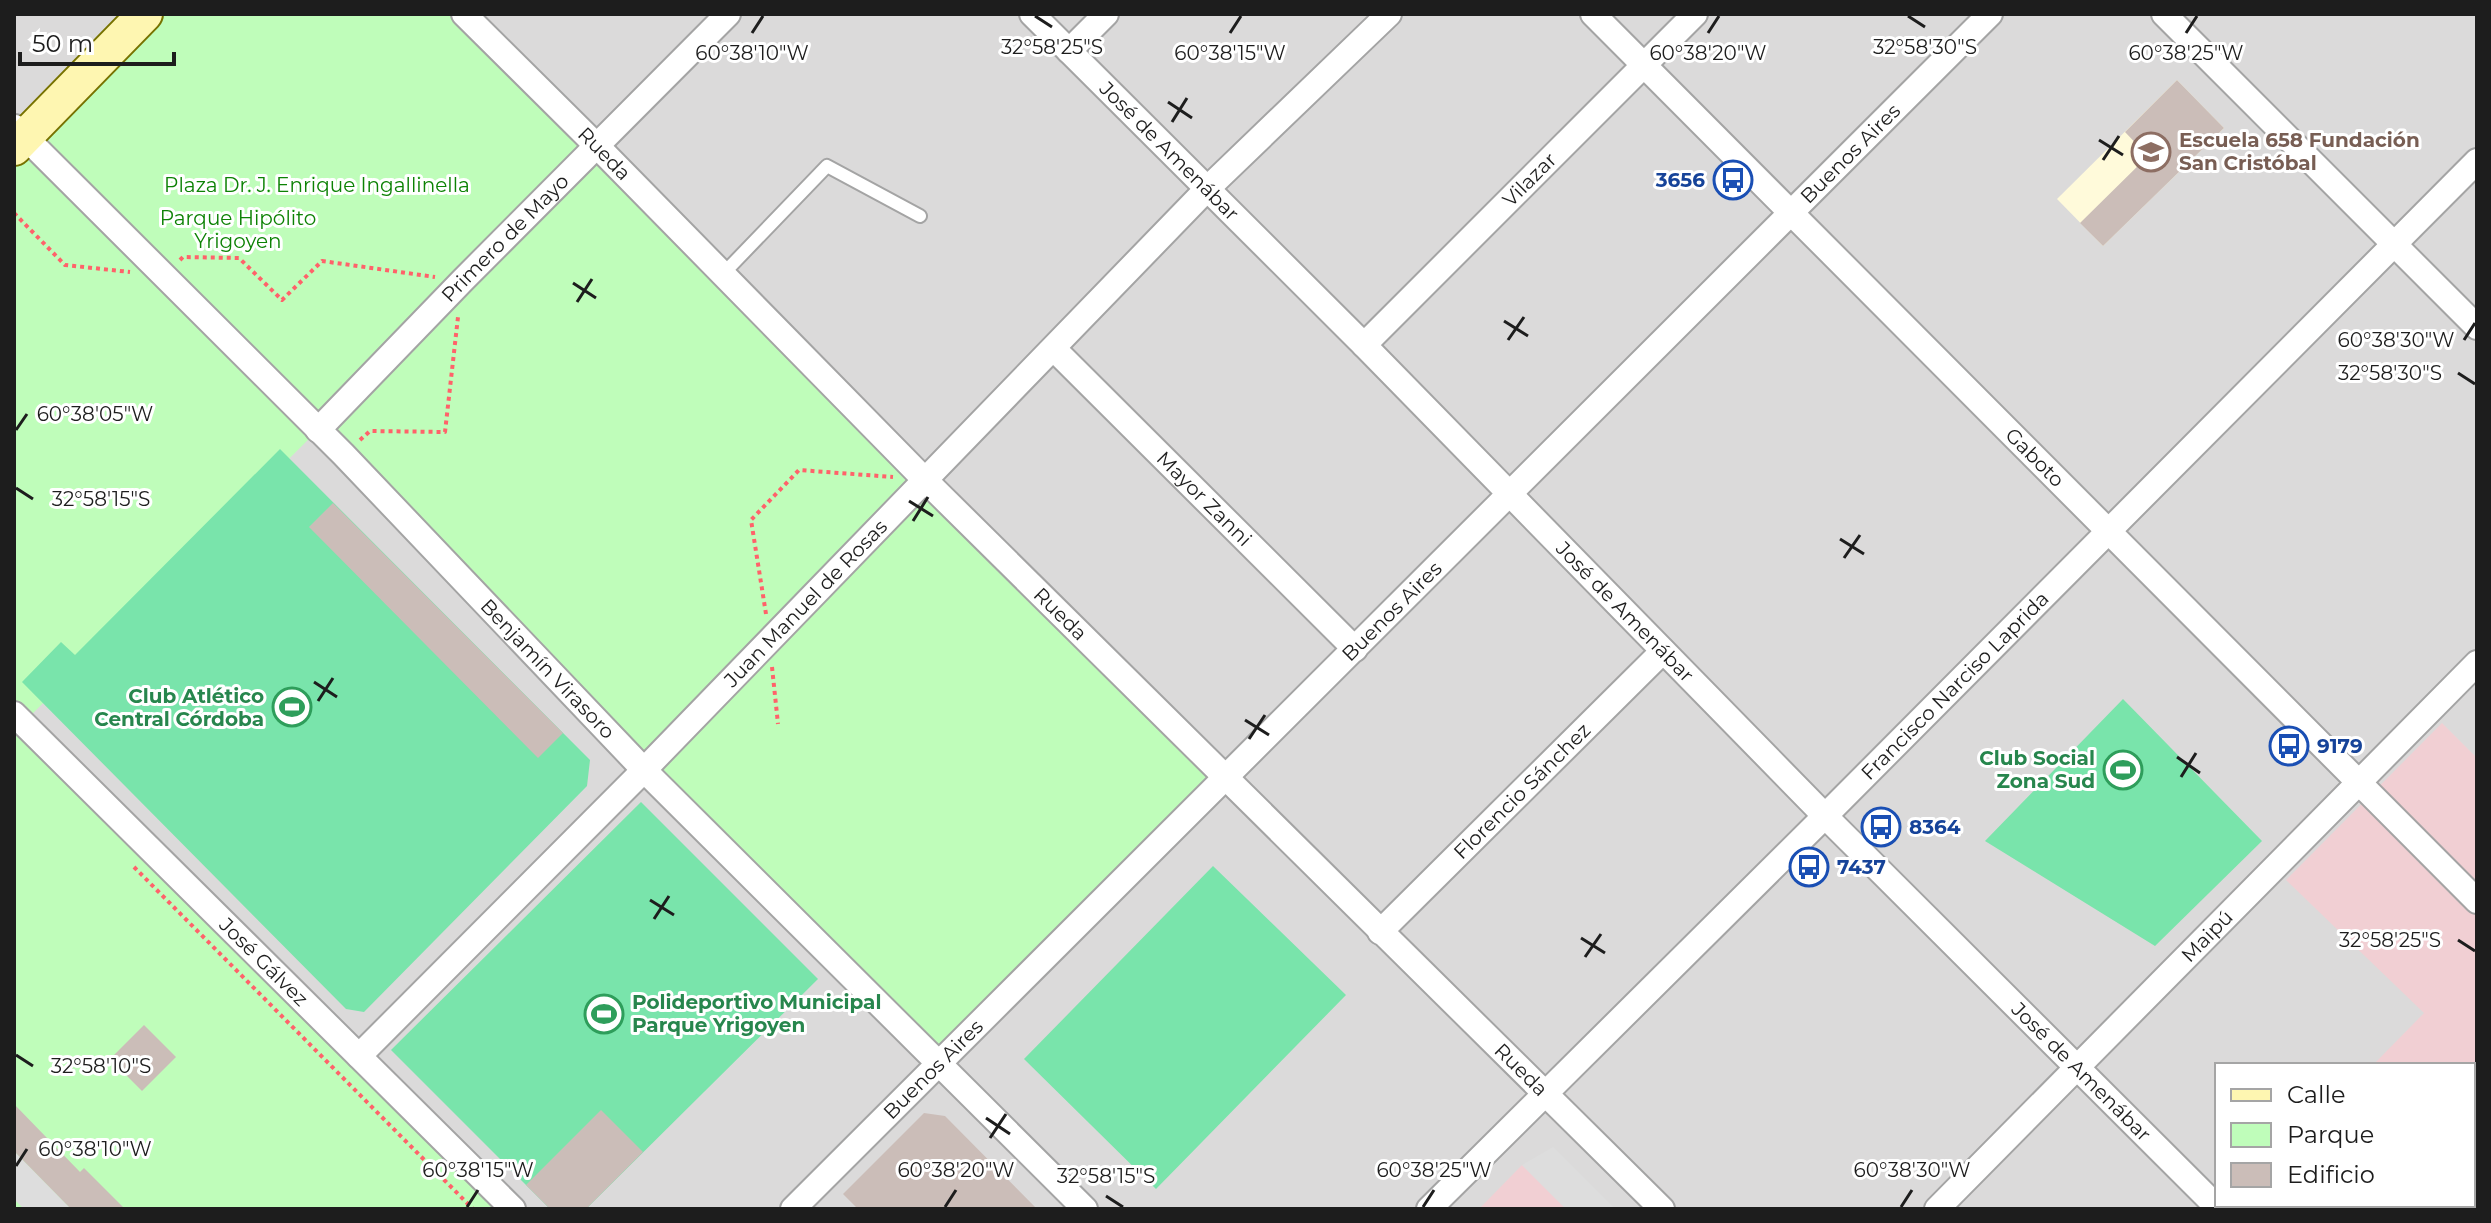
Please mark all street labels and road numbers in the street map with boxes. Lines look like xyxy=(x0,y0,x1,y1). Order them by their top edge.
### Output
street label: José de Amenábar xyxy=(1094,76,1244,225)
street label: Buenos Aires xyxy=(1795,98,1905,208)
street label: Rueda xyxy=(573,122,636,185)
street label: Vilazar xyxy=(1498,148,1561,211)
street label: Primero de Mayo xyxy=(436,169,574,307)
street label: Gaboto xyxy=(2000,423,2069,492)
street label: Mayor Zanni xyxy=(1152,446,1257,551)
street label: Juan Manuel de Rosas xyxy=(718,514,892,693)
street label: José de Amenábar xyxy=(1550,536,1699,687)
street label: Buenos Aires xyxy=(1337,556,1447,666)
street label: Rueda xyxy=(1029,582,1092,645)
street label: Francisco Narciso Laprida xyxy=(1856,586,2054,785)
street label: Benjamín Virasoro xyxy=(476,594,620,744)
street label: Florencio Sánchez xyxy=(1449,718,1595,864)
street label: Maipú xyxy=(2176,905,2238,967)
street label: José Gálvez xyxy=(214,912,313,1011)
street label: José de Amenábar xyxy=(2006,997,2156,1146)
street label: Buenos Aires xyxy=(878,1014,988,1124)
street label: Rueda xyxy=(1489,1038,1553,1101)

